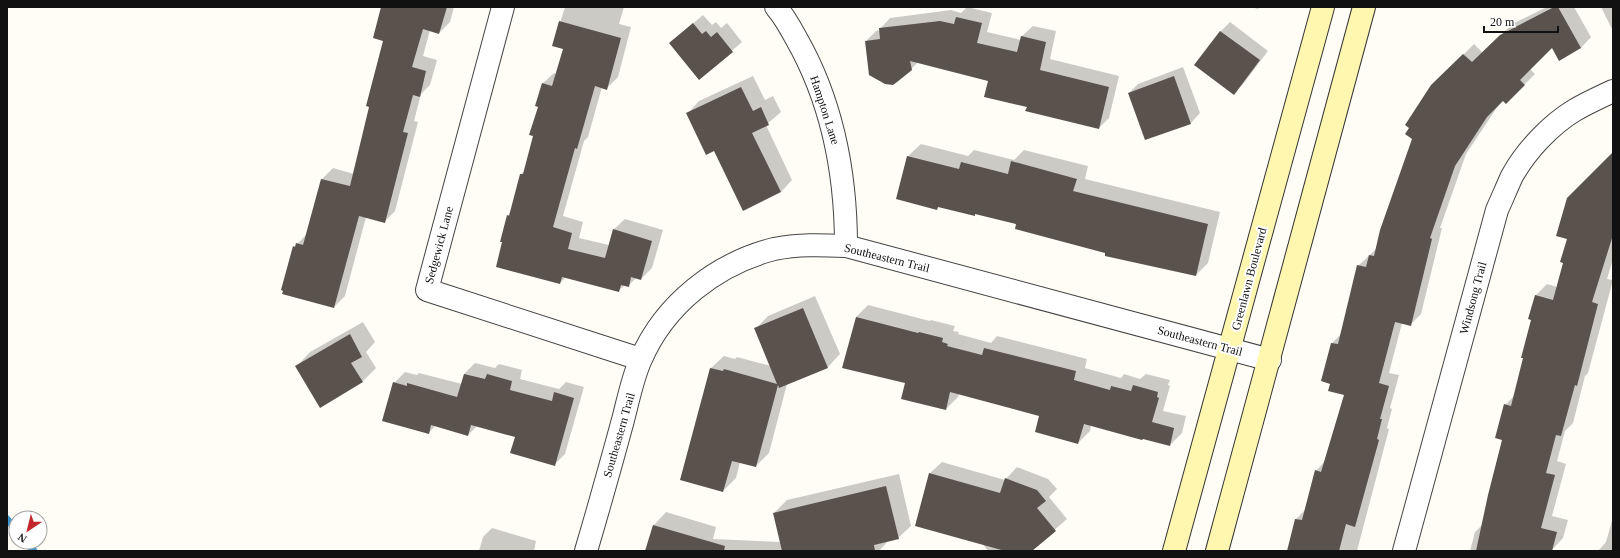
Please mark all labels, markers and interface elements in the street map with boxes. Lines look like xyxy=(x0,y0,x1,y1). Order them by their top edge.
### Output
scale bar xyxy=(1484,8,1558,34)
text: 20 m xyxy=(1490,15,1515,29)
street label: Hampton Lane xyxy=(807,74,843,146)
street label: Sedgewick Lane xyxy=(422,205,456,285)
street label: Greenlawn Boulevard xyxy=(1229,226,1269,332)
street label: Southeastern Trail xyxy=(843,241,932,276)
street label: Windsong Trail xyxy=(1457,260,1490,336)
street label: Southeastern Trail xyxy=(1156,323,1245,359)
street label: Southeastern Trail xyxy=(600,390,638,479)
north arrow xyxy=(8,510,48,550)
text: N xyxy=(16,531,29,545)

